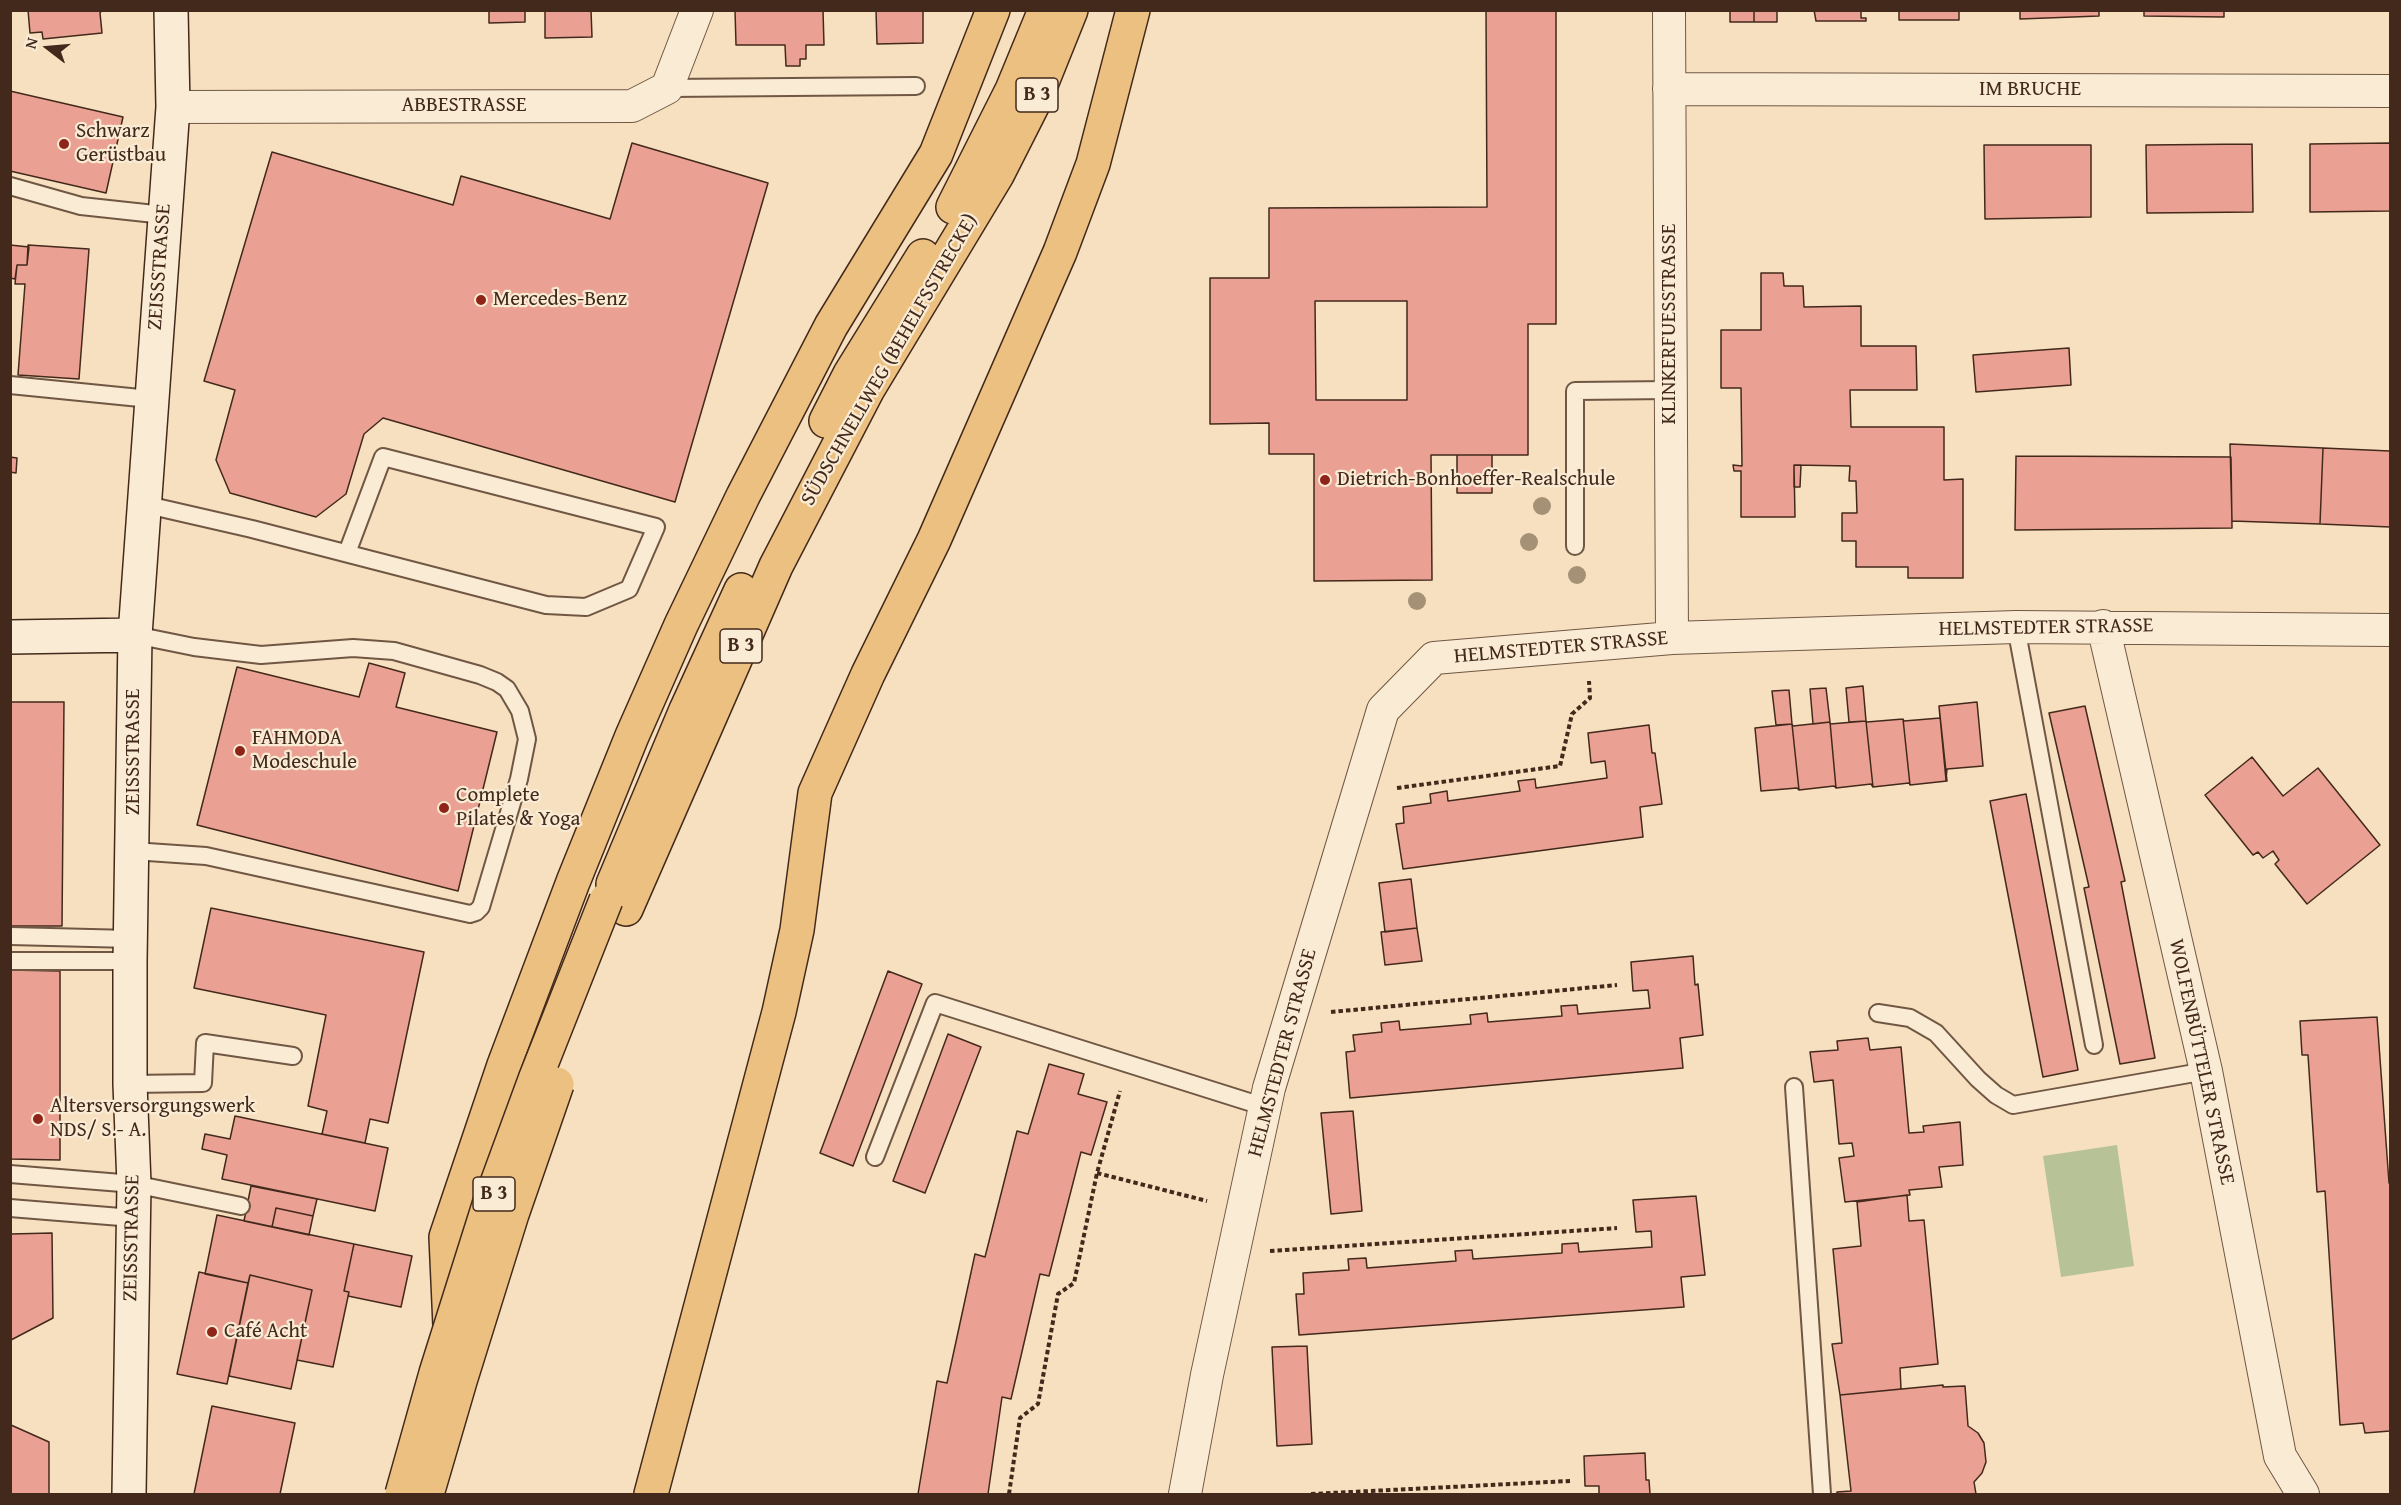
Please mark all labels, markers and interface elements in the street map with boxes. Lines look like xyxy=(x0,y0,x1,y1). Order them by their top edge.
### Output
north arrow xyxy=(18,18,78,78)
text: N xyxy=(18,35,44,51)
street label: IM BRUCHE xyxy=(1979,77,2081,103)
road number: B 3 xyxy=(1016,78,1058,112)
street label: ABBESTRASSE xyxy=(401,93,527,119)
place label: Schwarz Gerüstbau xyxy=(76,119,166,169)
marker: Schwarz Gerüstbau xyxy=(57,137,71,151)
street label: ZEISSSTRASSE xyxy=(143,203,177,331)
street label: SÜDSCHNELLWEG (BEHELFSSTRECKE) xyxy=(796,210,984,510)
street label: KLINKERFUESSTRASSE xyxy=(1657,224,1683,424)
place label: Mercedes-Benz xyxy=(493,287,627,313)
marker: Mercedes-Benz xyxy=(474,293,488,307)
place label: Dietrich-Bonhoeffer-Realschule xyxy=(1337,467,1615,493)
marker: Dietrich-Bonhoeffer-Realschule xyxy=(1318,473,1332,487)
street label: HELMSTEDTER STRASSE xyxy=(1939,614,2153,642)
street label: HELMSTEDTER STRASSE xyxy=(1453,626,1669,670)
road number: B 3 xyxy=(720,629,762,663)
street label: ZEISSSTRASSE xyxy=(121,689,147,815)
place label: FAHMODA Modeschule xyxy=(252,726,357,776)
marker: FAHMODA Modeschule xyxy=(233,744,247,758)
place label: Complete Pilates & Yoga xyxy=(456,783,581,833)
marker: Complete Pilates & Yoga xyxy=(437,801,451,815)
street label: WOLFENBÜTTELER STRASSE xyxy=(2163,937,2239,1187)
street label: HELMSTEDTER STRASSE xyxy=(1243,946,1323,1160)
place label: Altersversorgungswerk NDS/ S.- A. xyxy=(50,1094,255,1144)
marker: Altersversorgungswerk NDS/ S.- A. xyxy=(31,1112,45,1126)
street label: ZEISSSTRASSE xyxy=(118,1174,146,1302)
road number: B 3 xyxy=(473,1177,515,1211)
place label: Café Acht xyxy=(224,1319,307,1345)
marker: Café Acht xyxy=(205,1325,219,1339)

